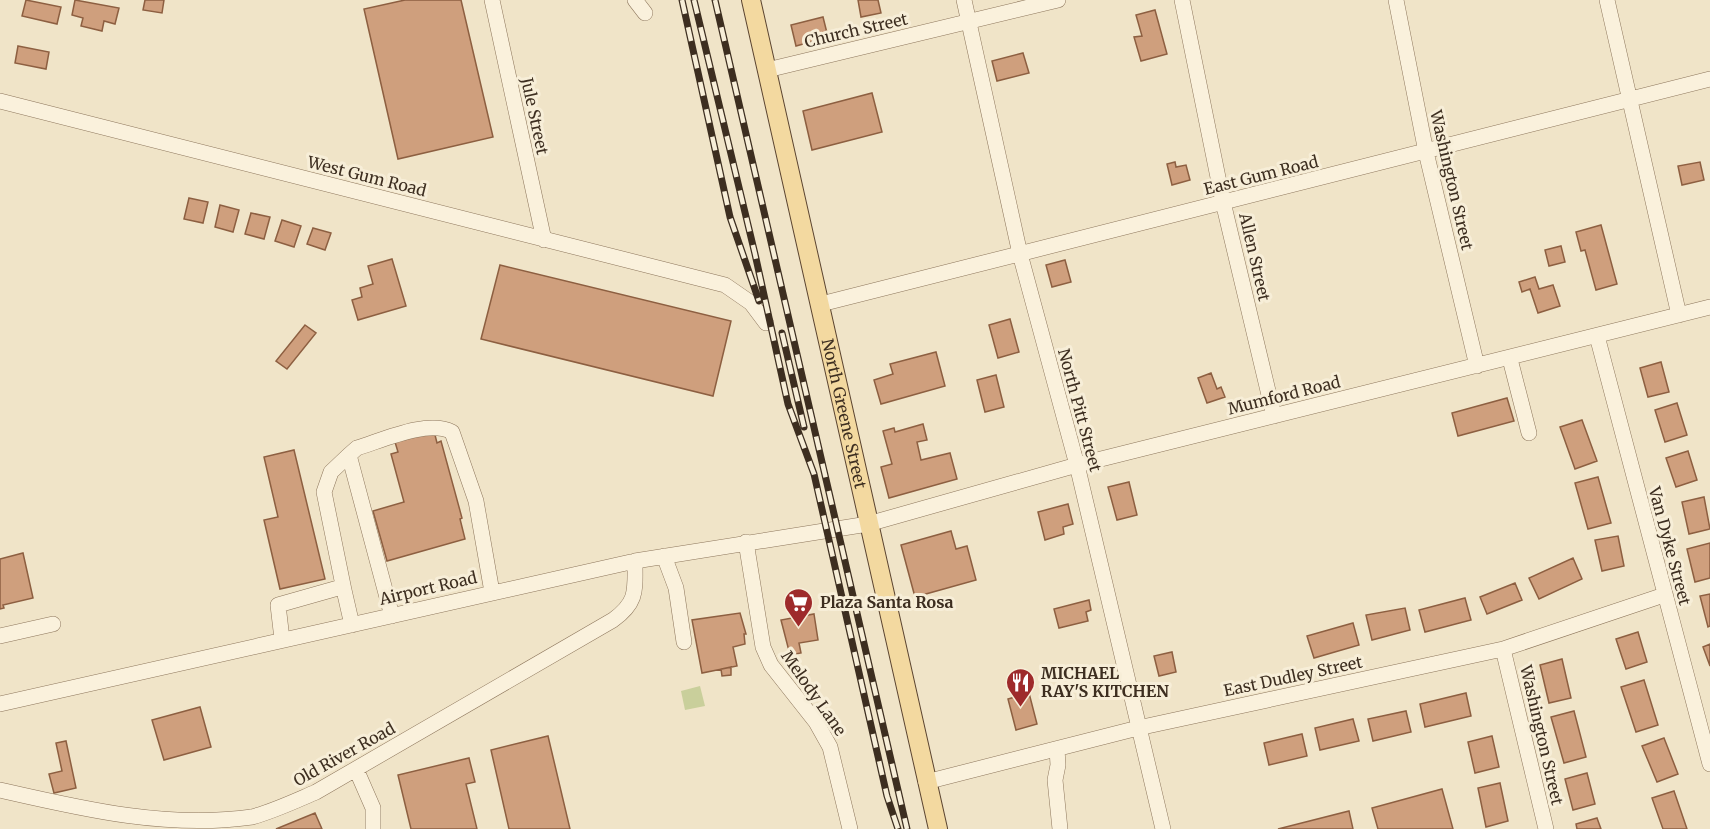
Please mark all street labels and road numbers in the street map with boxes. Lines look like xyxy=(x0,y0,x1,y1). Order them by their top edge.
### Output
street label: Church Street xyxy=(802,8,910,52)
street label: Jule Street xyxy=(517,75,553,157)
street label: Washington Street xyxy=(1426,107,1478,253)
street label: West Gum Road xyxy=(305,151,429,201)
street label: East Gum Road xyxy=(1202,151,1321,199)
street label: Allen Street xyxy=(1235,210,1275,304)
street label: North Greene Street xyxy=(818,337,871,491)
street label: North Pitt Street xyxy=(1054,346,1106,474)
street label: Mumford Road xyxy=(1226,371,1343,419)
street label: Van Dyke Street xyxy=(1644,484,1696,608)
street label: Airport Road xyxy=(376,567,479,609)
street label: Melody Lane xyxy=(777,647,851,739)
street label: East Dudley Street xyxy=(1222,651,1365,700)
street label: Washington Street xyxy=(1516,662,1568,808)
street label: Old River Road xyxy=(290,718,399,790)

